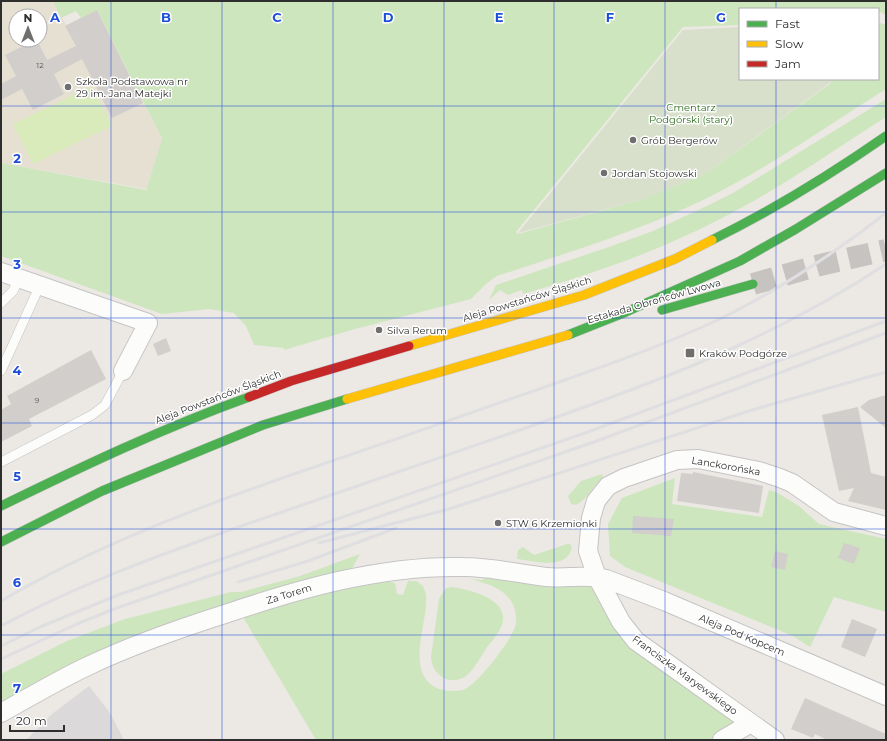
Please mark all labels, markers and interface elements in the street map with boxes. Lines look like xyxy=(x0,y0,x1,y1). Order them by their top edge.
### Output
north arrow xyxy=(8,8,48,48)
legend xyxy=(739,8,879,80)
text: A xyxy=(49,9,61,25)
text: B xyxy=(161,9,171,25)
text: C xyxy=(272,9,282,25)
text: D xyxy=(383,9,394,25)
text: E xyxy=(495,9,504,25)
text: F xyxy=(606,9,614,25)
text: G xyxy=(716,9,726,25)
text: N xyxy=(24,11,32,25)
text: Fast xyxy=(775,16,800,31)
text: Slow xyxy=(775,36,804,51)
text: Jam xyxy=(774,56,801,71)
house number: 12 xyxy=(36,60,44,70)
place label: Szkoła Podstawowa nr 29 im. Jana Matejki xyxy=(76,75,188,100)
marker: Szkoła Podstawowa nr 29 im. Jana Matejki xyxy=(63,82,73,92)
park label: Cmentarz Podgórski (stary) xyxy=(649,101,733,126)
place label: Grób Bergerów xyxy=(641,134,718,147)
marker: Grób Bergerów xyxy=(628,135,638,145)
text: 2 xyxy=(13,150,21,166)
place label: Jordan Stojowski xyxy=(611,167,697,180)
marker: Jordan Stojowski xyxy=(599,168,609,178)
text: 3 xyxy=(12,256,21,272)
street label: Aleja Powstańców Śląskich xyxy=(461,273,593,325)
street label: Estakada Obrońców Lwowa xyxy=(586,276,722,326)
place label: Silva Rerum xyxy=(387,324,447,337)
marker: Silva Rerum xyxy=(374,325,384,335)
marker: Kraków Podgórze xyxy=(684,347,696,359)
place label: Kraków Podgórze xyxy=(699,347,787,360)
text: 4 xyxy=(13,362,22,378)
street label: Aleja Powstańców Śląskich xyxy=(153,367,283,427)
house number: 9 xyxy=(35,395,40,405)
street label: Lanckorońska xyxy=(691,454,761,478)
text: 5 xyxy=(13,468,21,484)
place label: STW 6 Krzemionki xyxy=(506,517,597,530)
marker: STW 6 Krzemionki xyxy=(493,518,503,528)
text: 6 xyxy=(13,574,22,590)
street label: Za Torem xyxy=(265,581,313,607)
street label: Aleja Pod Kopcem xyxy=(697,611,787,659)
street label: Franciszka Maryewskiego xyxy=(630,632,740,718)
text: 7 xyxy=(13,680,21,696)
scale bar xyxy=(10,707,64,733)
text: 20 m xyxy=(16,713,47,728)

